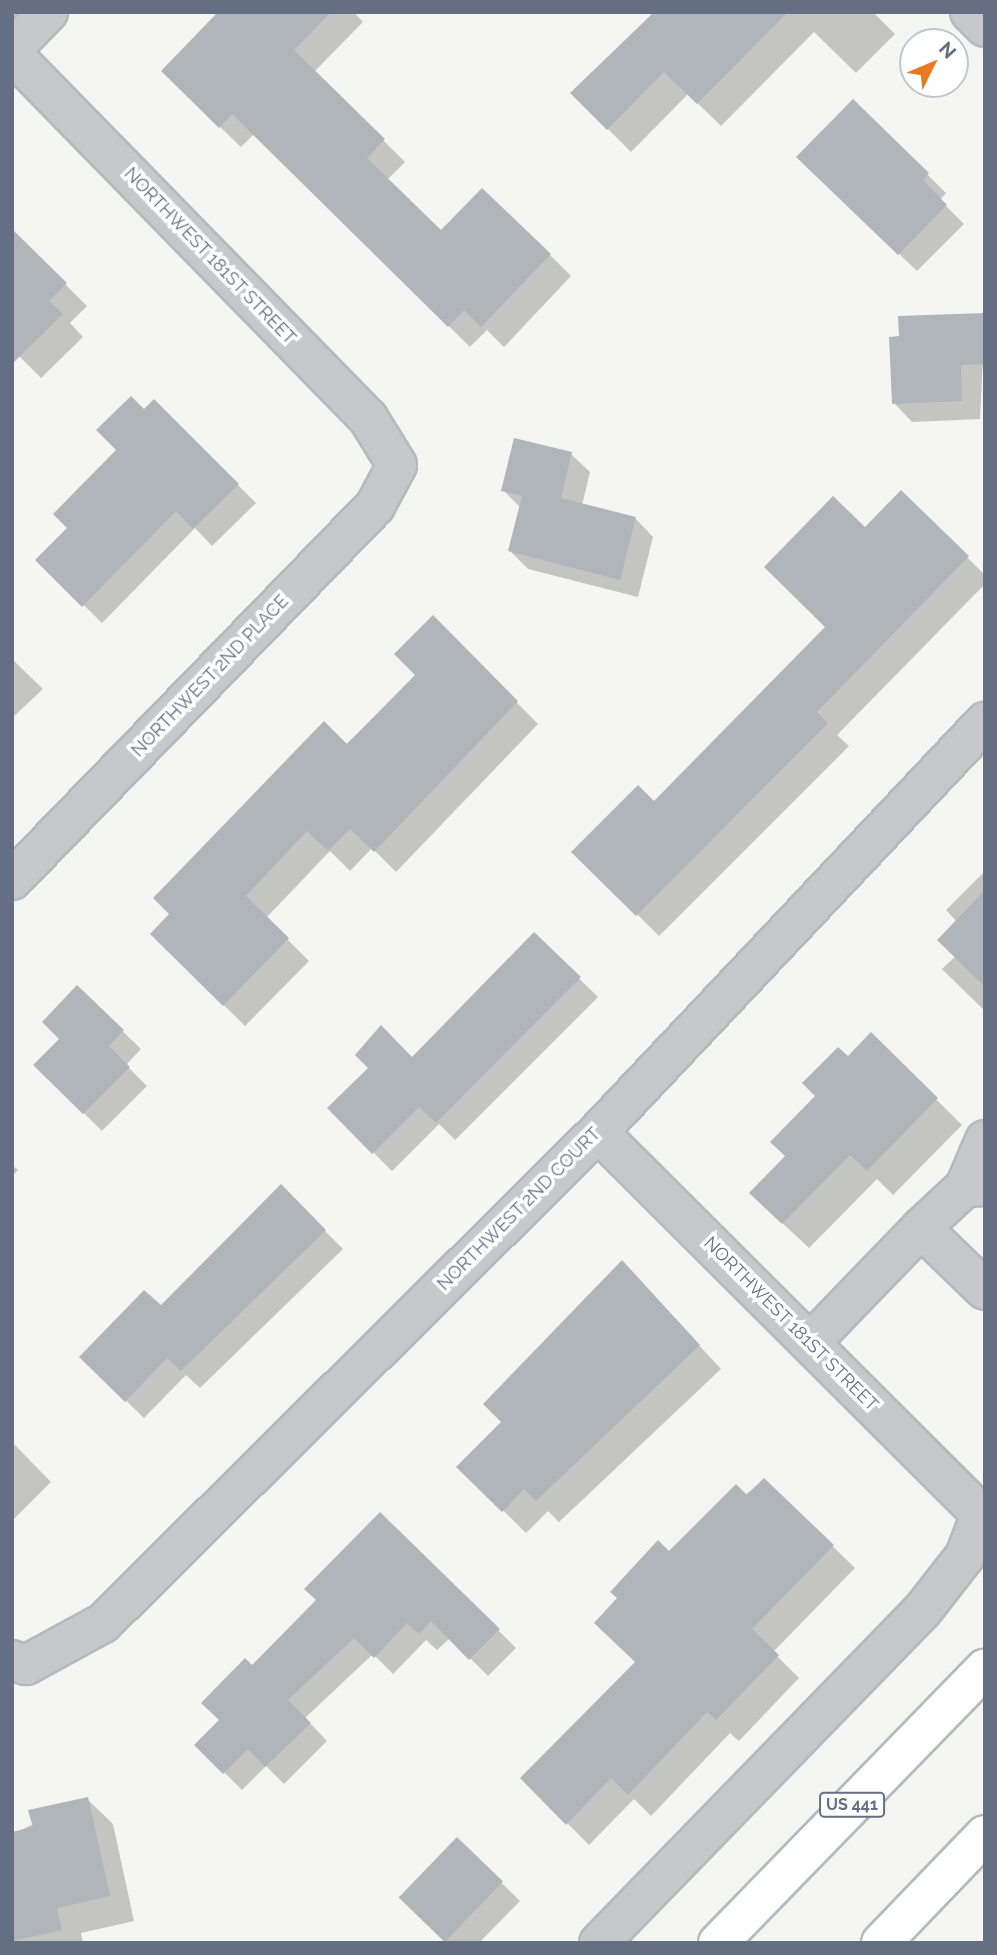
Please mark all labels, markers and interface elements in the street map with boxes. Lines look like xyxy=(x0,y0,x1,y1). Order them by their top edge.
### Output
north arrow xyxy=(899,28,969,98)
text: N xyxy=(935,37,961,63)
street label: NORTHWEST 181ST STREET xyxy=(119,163,301,349)
street label: NORTHWEST 2ND PLACE xyxy=(127,590,293,762)
street label: NORTHWEST 2ND COURT xyxy=(433,1123,605,1295)
street label: NORTHWEST 181ST STREET xyxy=(699,1232,883,1416)
road number: US 441 xyxy=(819,1792,885,1817)

